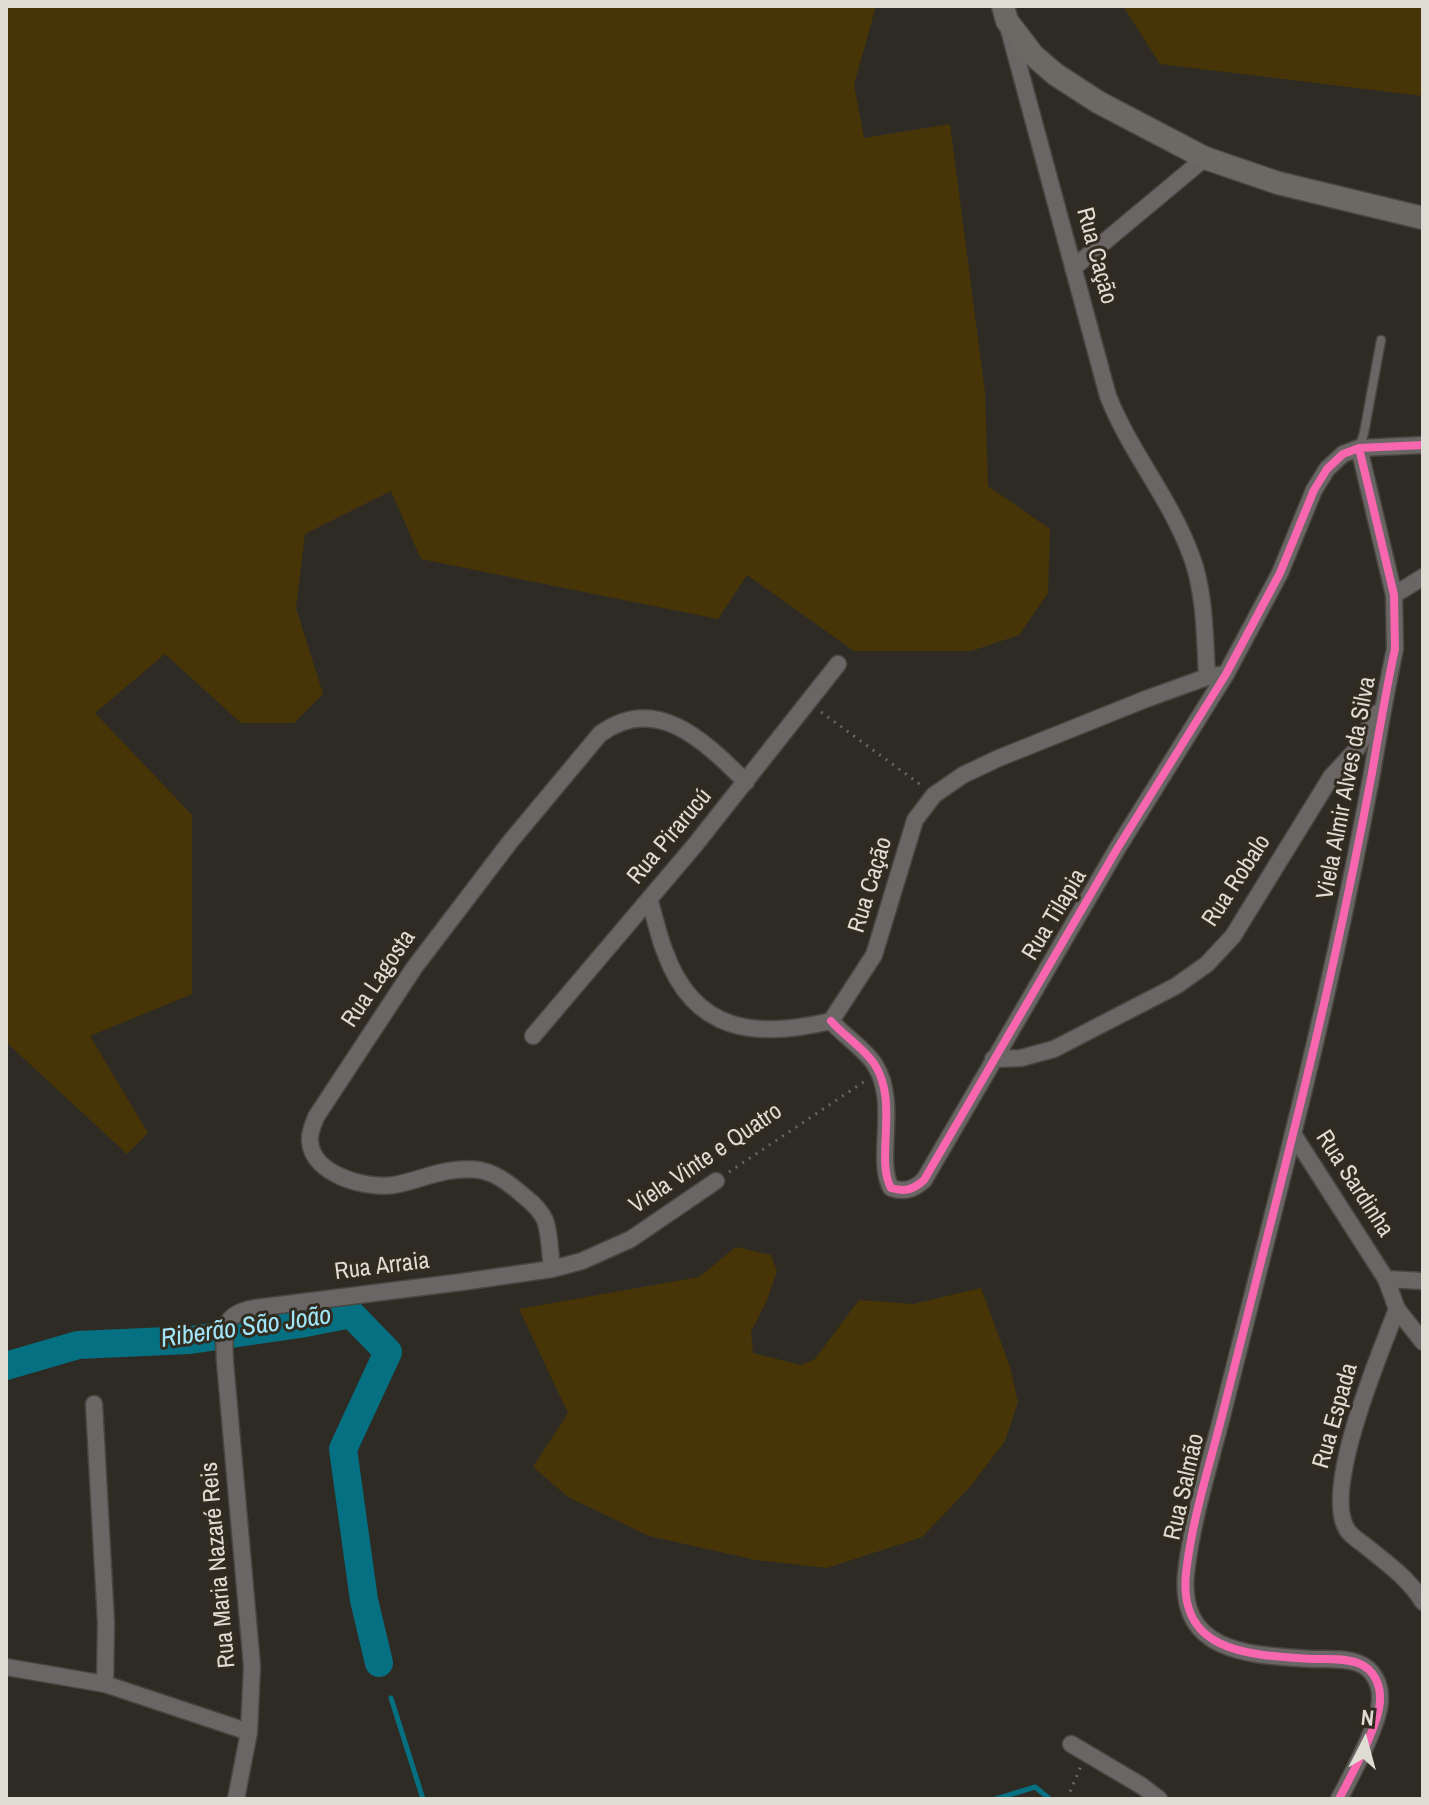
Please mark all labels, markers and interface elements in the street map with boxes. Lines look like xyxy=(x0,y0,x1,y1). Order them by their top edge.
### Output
street label: Rua Cação xyxy=(1069,205,1123,307)
street label: Viela Almir Alves da Silva xyxy=(1311,674,1383,902)
street label: Rua Pirarucú xyxy=(622,783,718,891)
street label: Rua Robalo xyxy=(1197,830,1277,932)
street label: Rua Cação xyxy=(843,834,899,936)
street label: Rua Tilapia xyxy=(1017,864,1093,966)
street label: Rua Lagosta xyxy=(336,925,422,1033)
street label: Viela Vinte e Quatro xyxy=(624,1097,788,1221)
street label: Rua Sardinha xyxy=(1309,1125,1399,1243)
street label: Rua Arraia xyxy=(333,1247,431,1287)
water label: Riberão São João xyxy=(159,1301,333,1355)
street label: Rua Espada xyxy=(1307,1360,1365,1472)
street label: Rua Salmão xyxy=(1159,1431,1211,1543)
street label: Rua Maria Nazaré Reis xyxy=(196,1461,242,1669)
north arrow xyxy=(1325,1701,1405,1781)
text: N xyxy=(1359,1702,1376,1733)

